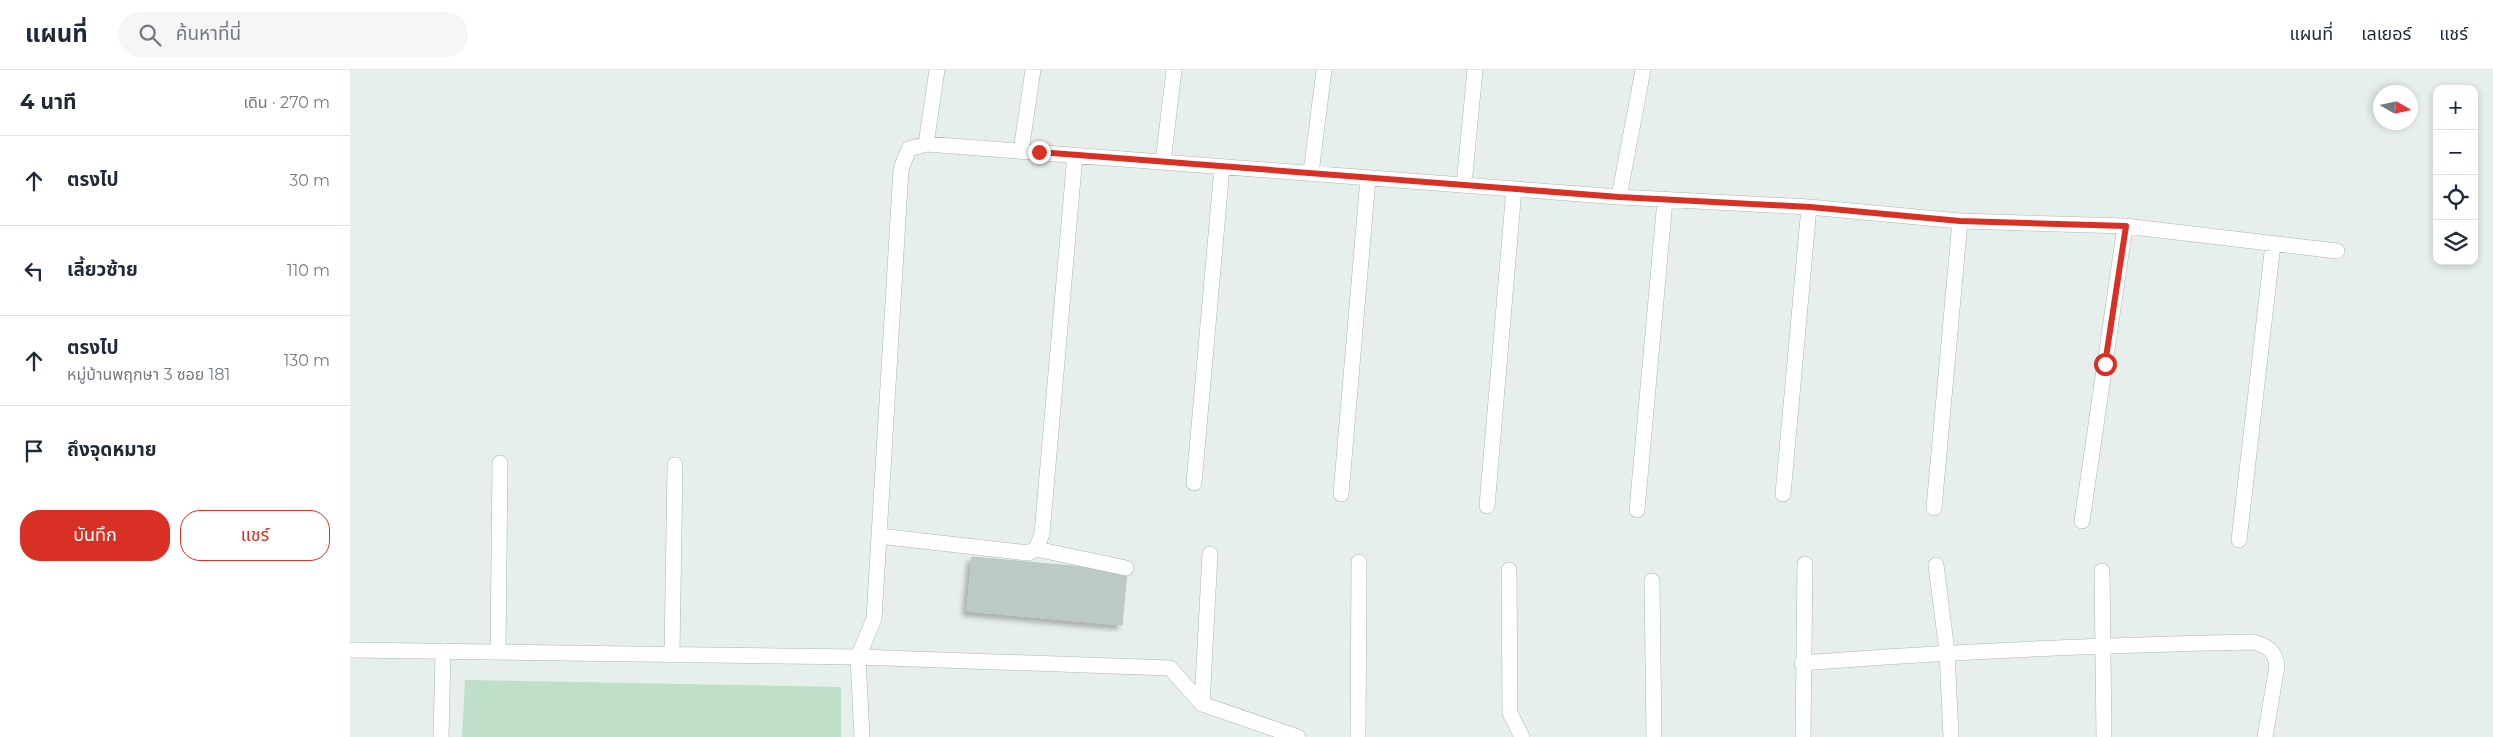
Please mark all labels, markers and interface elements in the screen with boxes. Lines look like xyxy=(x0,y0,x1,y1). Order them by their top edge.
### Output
search box xyxy=(118,12,468,57)
text: แผนที่ xyxy=(25,19,88,48)
icon: search xyxy=(136,21,164,49)
text: ค้นหาที่นี่ xyxy=(176,22,241,45)
text: แผนที่ xyxy=(2289,23,2333,45)
text: เลเยอร์ xyxy=(2361,23,2411,45)
text: แชร์ xyxy=(2439,23,2468,45)
north arrow xyxy=(2373,85,2418,130)
map controls xyxy=(2433,85,2478,265)
button: + xyxy=(2433,85,2478,130)
text: 4 นาที xyxy=(20,89,77,114)
text: เดิน · 270 m xyxy=(243,93,330,112)
button: − xyxy=(2433,130,2478,175)
route end xyxy=(1028,141,1051,164)
icon: ahead xyxy=(20,167,48,195)
text: ตรงไป xyxy=(67,168,119,191)
text: 30 m xyxy=(289,171,330,190)
button: locate xyxy=(2433,175,2478,220)
button: layers xyxy=(2433,220,2478,265)
icon: left xyxy=(20,257,48,285)
text: เลี้ยวซ้าย xyxy=(67,258,138,281)
text: 110 m xyxy=(287,261,330,280)
text: ตรงไป xyxy=(67,336,119,359)
icon: ahead xyxy=(20,347,48,375)
text: 130 m xyxy=(283,351,330,370)
route start xyxy=(2094,353,2117,376)
text: หมู่บ้านพฤกษา 3 ซอย 181 xyxy=(67,365,230,384)
icon: arrive xyxy=(20,437,48,465)
text: ถึงจุดหมาย xyxy=(67,438,157,461)
button: บันทึก xyxy=(20,510,170,561)
button: แชร์ xyxy=(180,510,330,561)

